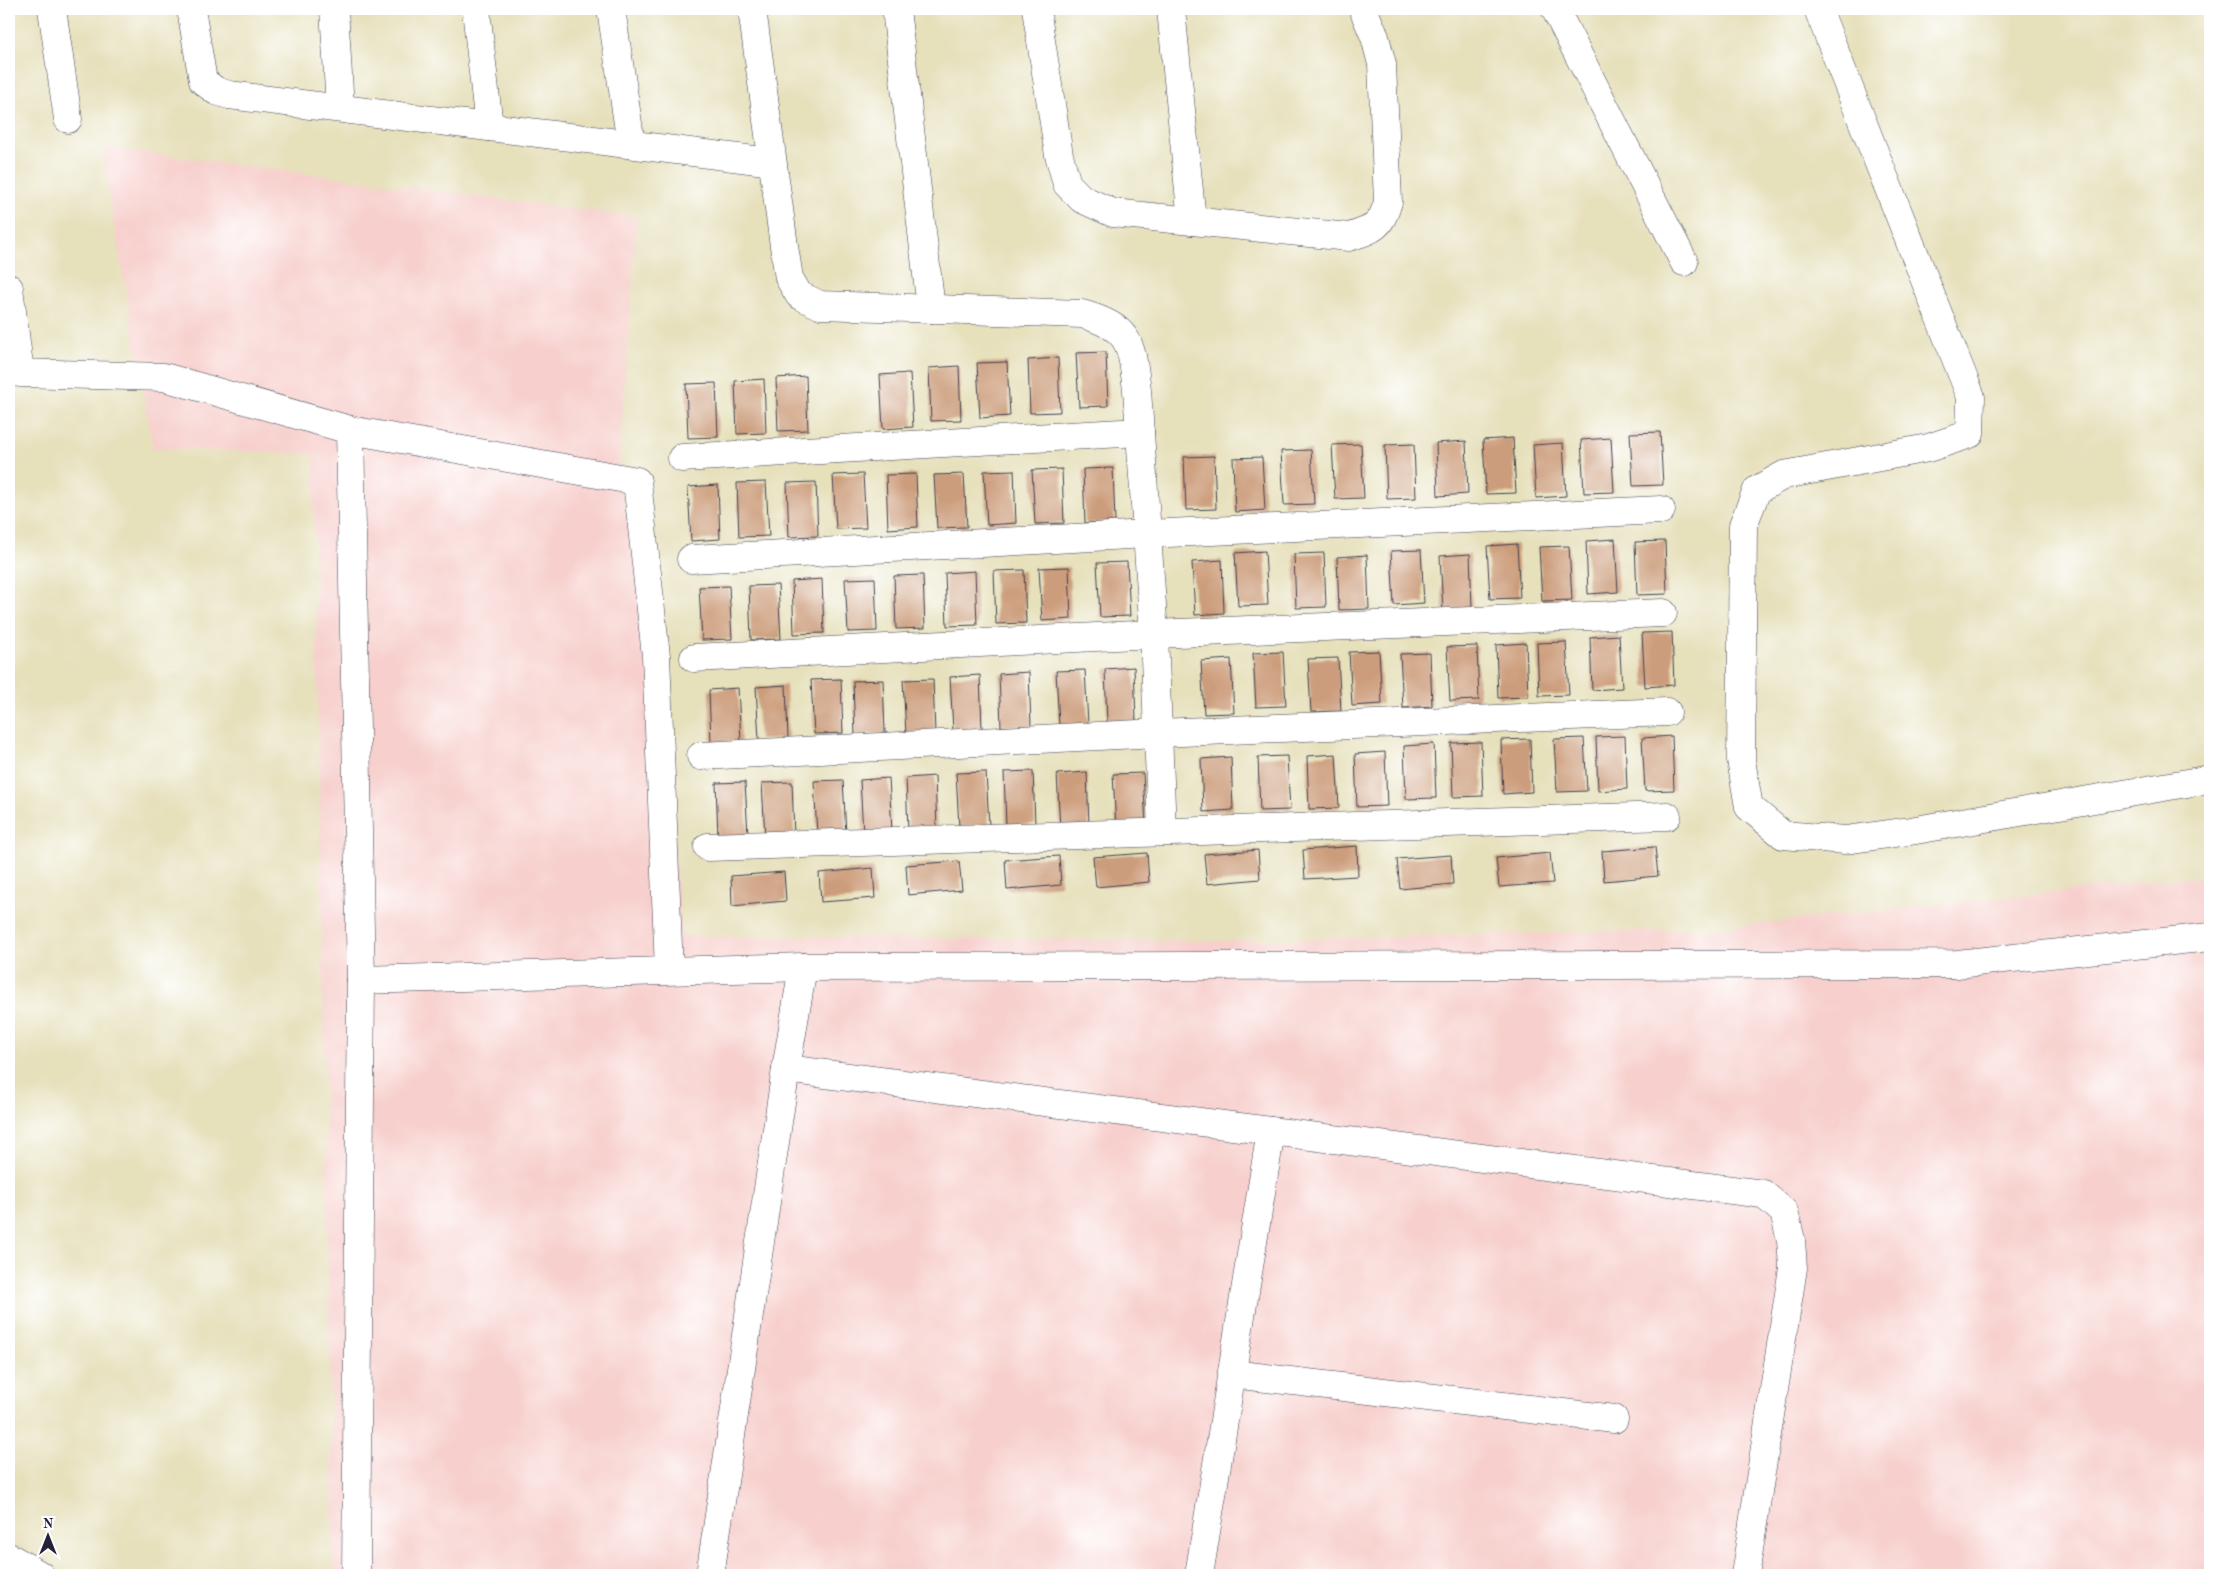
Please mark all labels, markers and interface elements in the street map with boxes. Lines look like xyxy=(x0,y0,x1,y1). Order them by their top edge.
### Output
north arrow xyxy=(22,1512,72,1562)
text: N xyxy=(43,1517,54,1531)

